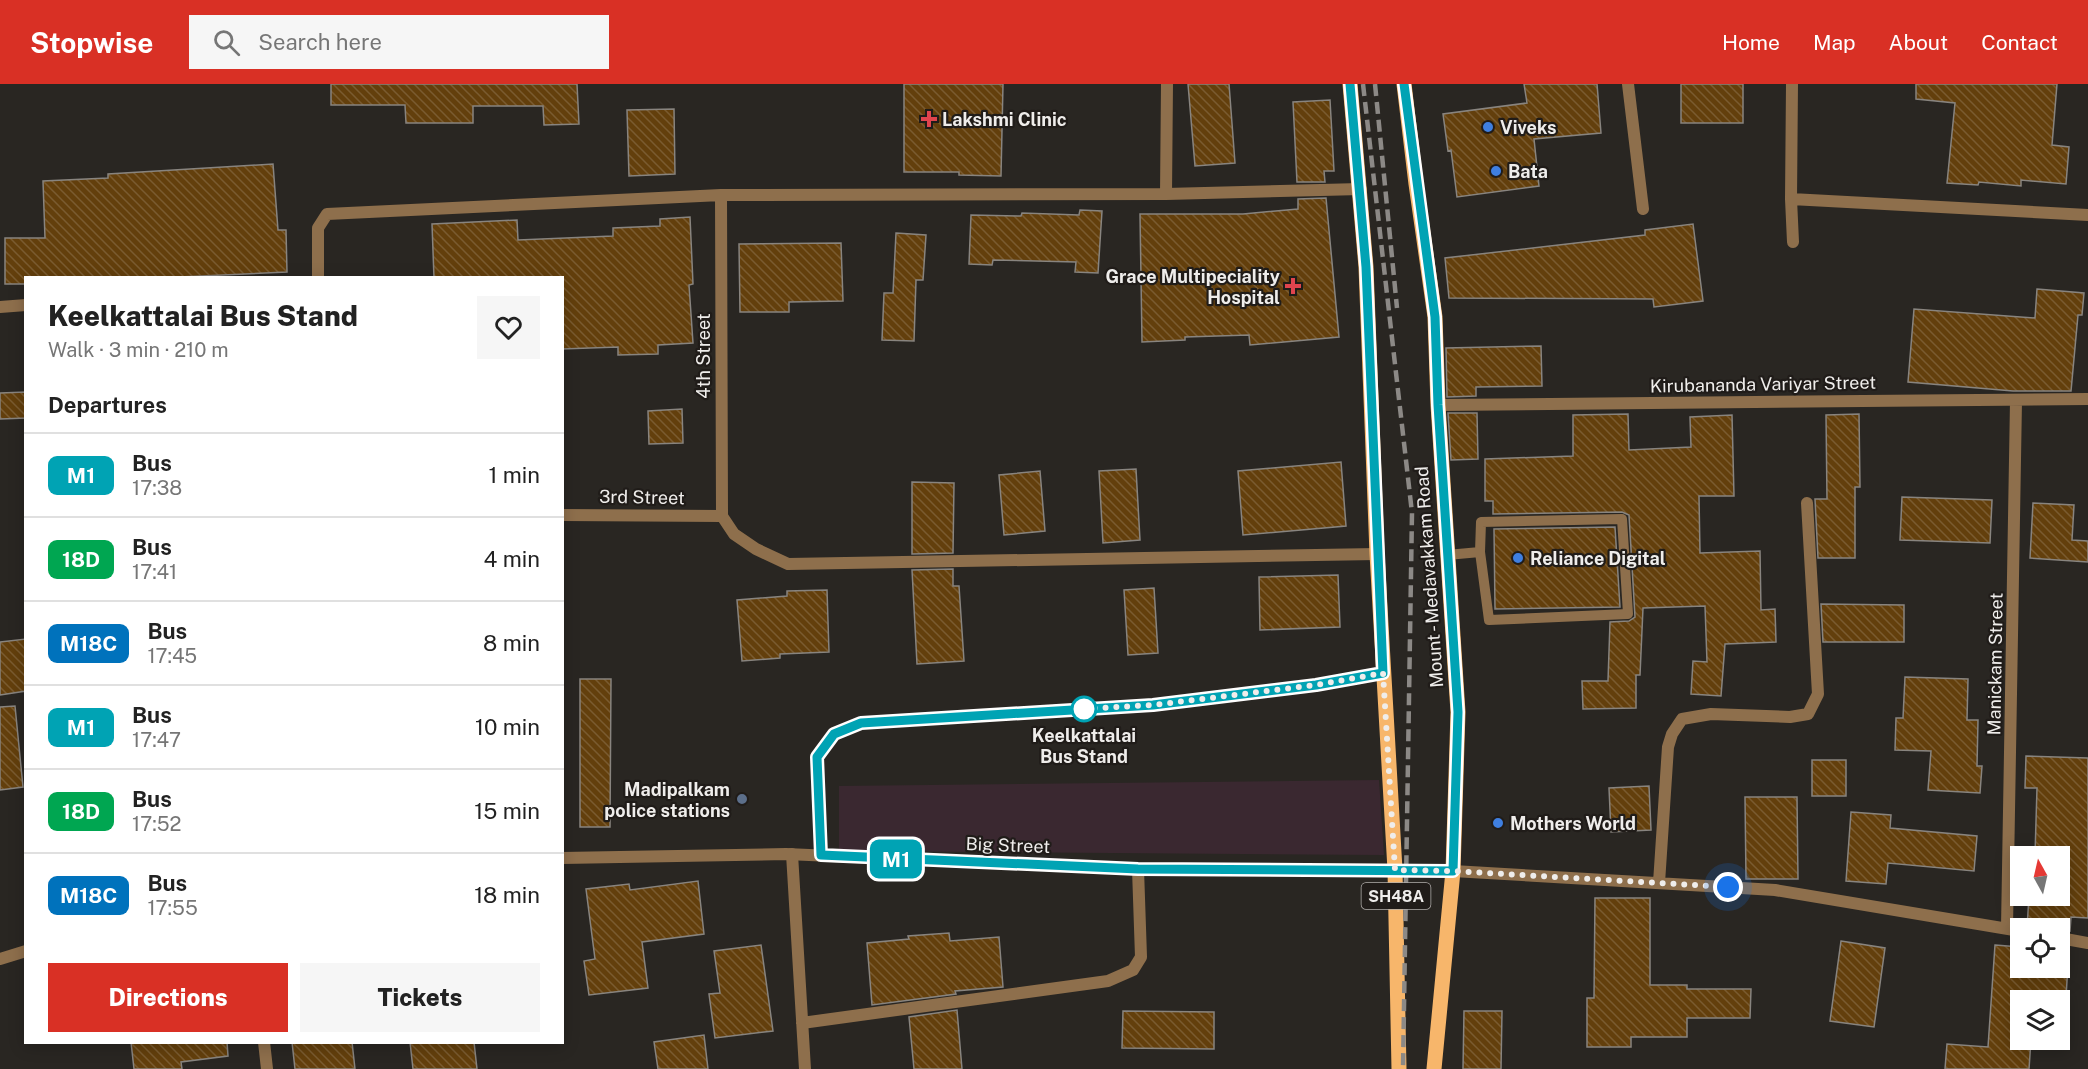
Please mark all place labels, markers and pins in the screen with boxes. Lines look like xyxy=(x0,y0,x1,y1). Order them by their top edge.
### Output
place label: Lakshmi Clinic xyxy=(942,109,1067,130)
marker: Lakshmi Clinic xyxy=(920,110,938,128)
place label: Viveks xyxy=(1500,117,1557,138)
marker: Viveks xyxy=(1481,120,1495,134)
place label: Bata xyxy=(1508,161,1548,182)
marker: Bata xyxy=(1489,164,1503,178)
place label: Grace Multipeciality Hospital xyxy=(1105,266,1280,308)
marker: Grace Multipeciality Hospital xyxy=(1284,277,1302,295)
place label: Reliance Digital xyxy=(1530,548,1666,569)
marker: Reliance Digital xyxy=(1511,551,1525,565)
marker: Keelkattalai Bus Stand xyxy=(1071,696,1097,722)
place label: Keelkattalai Bus Stand xyxy=(1032,725,1136,767)
place label: Madipalkam police stations xyxy=(604,779,730,821)
marker: Madipalkam police stations xyxy=(735,792,749,806)
place label: Mothers World xyxy=(1510,813,1636,834)
marker: Mothers World xyxy=(1491,816,1505,830)

